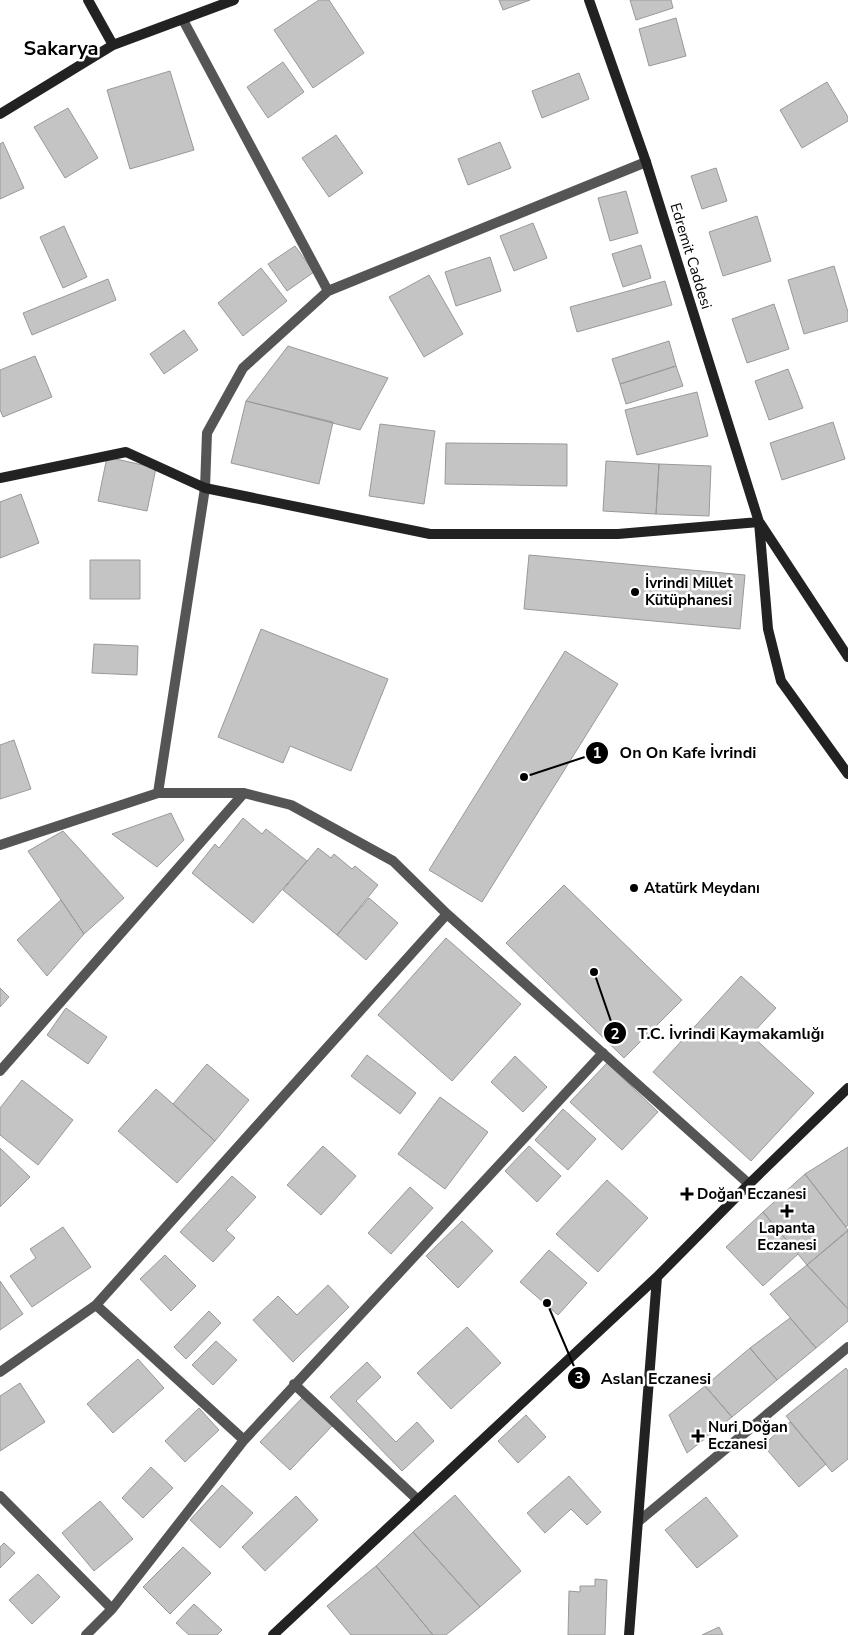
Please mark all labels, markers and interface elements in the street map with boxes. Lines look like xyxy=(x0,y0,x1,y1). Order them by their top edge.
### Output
district label: Sakarya xyxy=(24,35,98,62)
street label: Edremit Caddesi xyxy=(665,200,717,312)
place label: İvrindi Millet Kütüphanesi xyxy=(645,573,733,610)
marker: İvrindi Millet Kütüphanesi xyxy=(629,586,641,598)
callout: On On Kafe İvrindi xyxy=(584,737,766,768)
text: On On Kafe İvrindi xyxy=(620,742,756,764)
text: 1 xyxy=(592,743,602,763)
place label: Atatürk Meydanı xyxy=(644,878,760,898)
marker: Atatürk Meydanı xyxy=(628,882,640,894)
callout: T.C. İvrindi Kaymakamlığı xyxy=(602,1018,834,1049)
text: T.C. İvrindi Kaymakamlığı xyxy=(638,1023,824,1045)
text: 2 xyxy=(610,1024,620,1044)
place label: Doğan Eczanesi xyxy=(697,1184,806,1204)
marker: Doğan Eczanesi xyxy=(681,1188,693,1200)
marker: Lapanta Eczanesi xyxy=(781,1205,793,1217)
place label: Lapanta Eczanesi xyxy=(757,1218,817,1255)
callout: Aslan Eczanesi xyxy=(566,1363,721,1394)
text: 3 xyxy=(574,1368,584,1388)
text: Aslan Eczanesi xyxy=(601,1368,711,1390)
place label: Nuri Doğan Eczanesi xyxy=(708,1417,788,1454)
marker: Nuri Doğan Eczanesi xyxy=(692,1430,704,1442)

